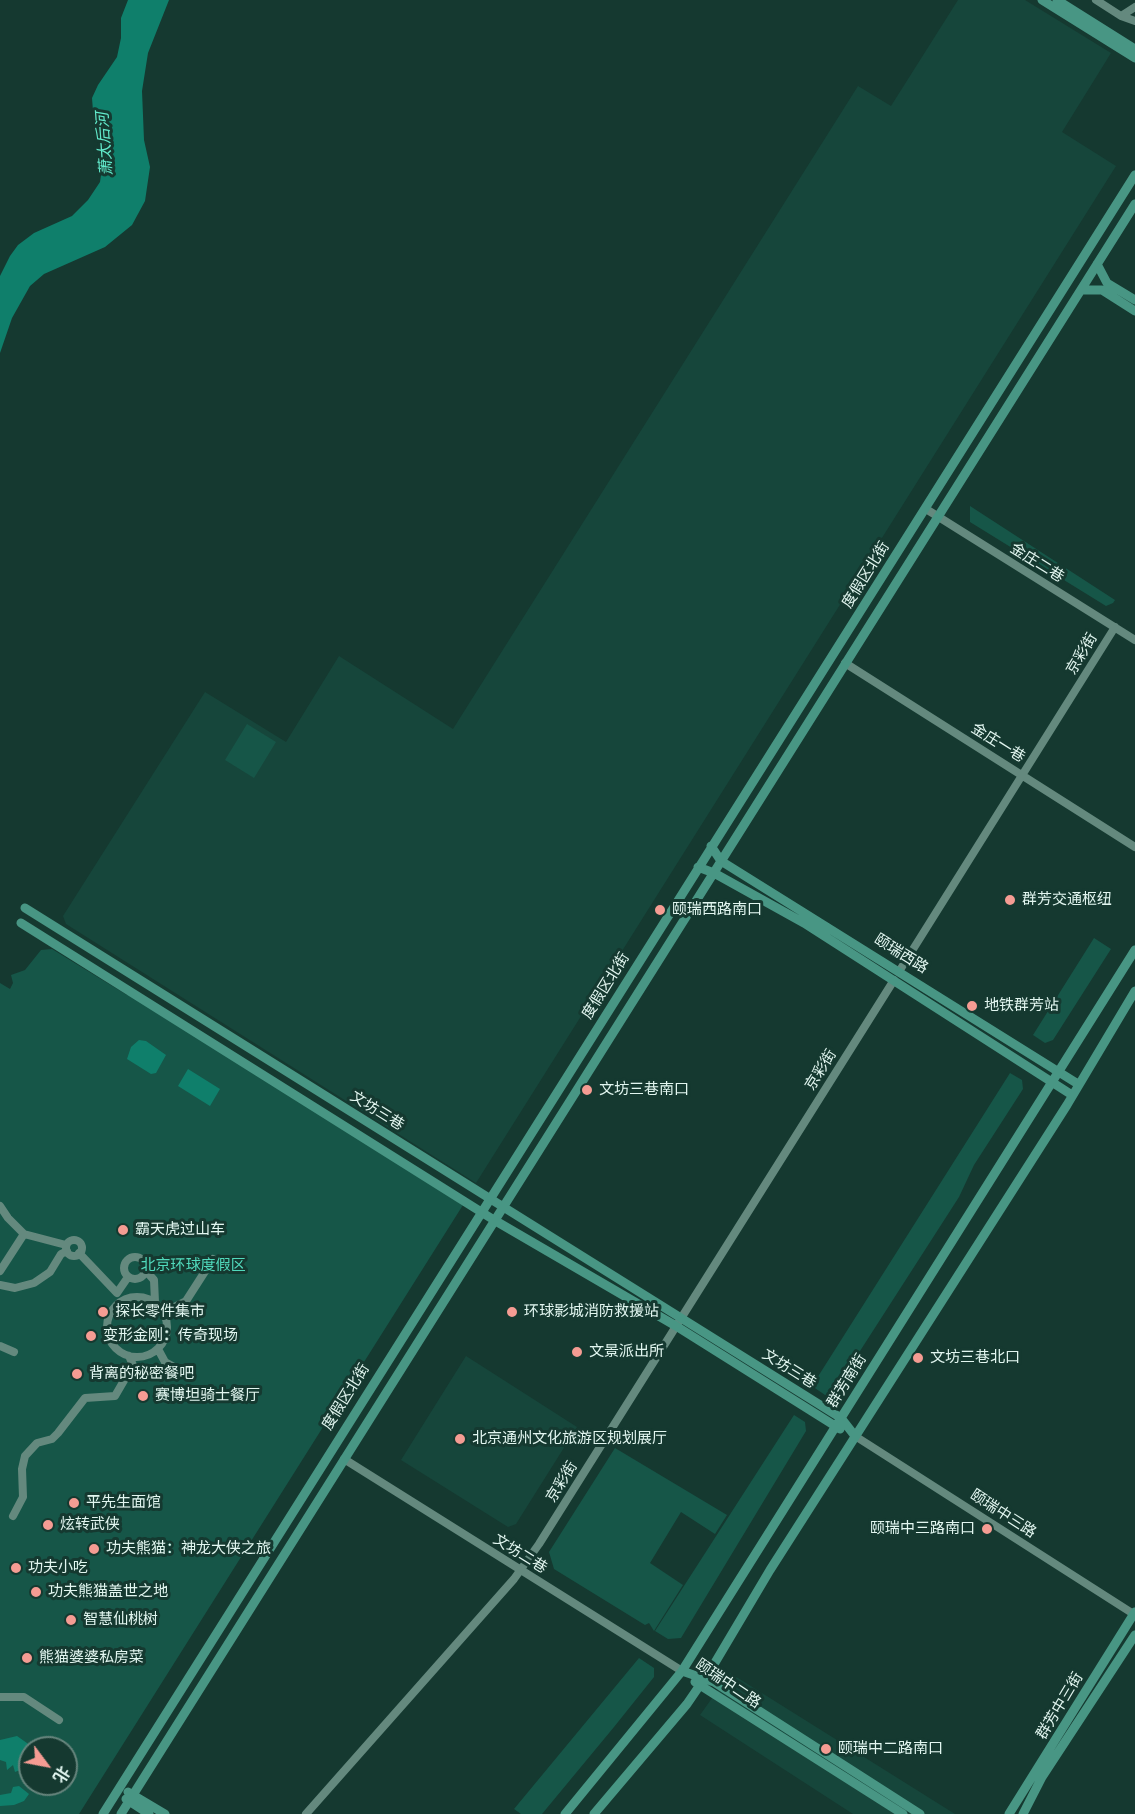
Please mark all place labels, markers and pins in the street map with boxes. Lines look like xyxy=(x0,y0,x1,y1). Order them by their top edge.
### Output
place label: 群芳交通枢纽 xyxy=(1022,891,1112,909)
marker: 群芳交通枢纽 xyxy=(1003,893,1017,907)
place label: 颐瑞西路南口 xyxy=(672,901,762,919)
marker: 颐瑞西路南口 xyxy=(653,903,667,917)
place label: 地铁群芳站 xyxy=(984,997,1059,1015)
marker: 地铁群芳站 xyxy=(965,999,979,1013)
place label: 文坊三巷南口 xyxy=(599,1081,689,1099)
marker: 文坊三巷南口 xyxy=(580,1083,594,1097)
place label: 霸天虎过山车 xyxy=(135,1221,225,1239)
marker: 霸天虎过山车 xyxy=(116,1223,130,1237)
place label: 探长零件集市 xyxy=(115,1303,205,1321)
place label: 环球影城消防救援站 xyxy=(524,1303,659,1321)
marker: 探长零件集市 xyxy=(96,1305,110,1319)
marker: 环球影城消防救援站 xyxy=(505,1305,519,1319)
place label: 变形金刚：传奇现场 xyxy=(103,1327,238,1345)
marker: 变形金刚：传奇现场 xyxy=(84,1329,98,1343)
place label: 文景派出所 xyxy=(589,1343,664,1361)
marker: 文景派出所 xyxy=(570,1345,584,1359)
place label: 文坊三巷北口 xyxy=(930,1349,1020,1367)
marker: 文坊三巷北口 xyxy=(911,1351,925,1365)
place label: 背离的秘密餐吧 xyxy=(89,1365,194,1383)
marker: 背离的秘密餐吧 xyxy=(70,1367,84,1381)
place label: 赛博坦骑士餐厅 xyxy=(155,1387,260,1405)
marker: 赛博坦骑士餐厅 xyxy=(136,1389,150,1403)
place label: 北京通州文化旅游区规划展厅 xyxy=(472,1430,667,1448)
marker: 北京通州文化旅游区规划展厅 xyxy=(453,1432,467,1446)
place label: 平先生面馆 xyxy=(86,1494,161,1512)
marker: 平先生面馆 xyxy=(67,1496,81,1510)
place label: 炫转武侠 xyxy=(60,1516,120,1534)
marker: 炫转武侠 xyxy=(41,1518,55,1532)
place label: 颐瑞中三路南口 xyxy=(870,1520,975,1538)
marker: 颐瑞中三路南口 xyxy=(980,1522,994,1536)
place label: 功夫熊猫：神龙大侠之旅 xyxy=(106,1540,271,1558)
marker: 功夫熊猫：神龙大侠之旅 xyxy=(87,1542,101,1556)
place label: 功夫小吃 xyxy=(28,1559,88,1577)
marker: 功夫小吃 xyxy=(9,1561,23,1575)
place label: 功夫熊猫盖世之地 xyxy=(48,1583,168,1601)
marker: 功夫熊猫盖世之地 xyxy=(29,1585,43,1599)
place label: 智慧仙桃树 xyxy=(83,1611,158,1629)
marker: 智慧仙桃树 xyxy=(64,1613,78,1627)
place label: 熊猫婆婆私房菜 xyxy=(39,1649,144,1667)
marker: 熊猫婆婆私房菜 xyxy=(20,1651,34,1665)
place label: 颐瑞中二路南口 xyxy=(838,1740,943,1758)
marker: 颐瑞中二路南口 xyxy=(819,1742,833,1756)

